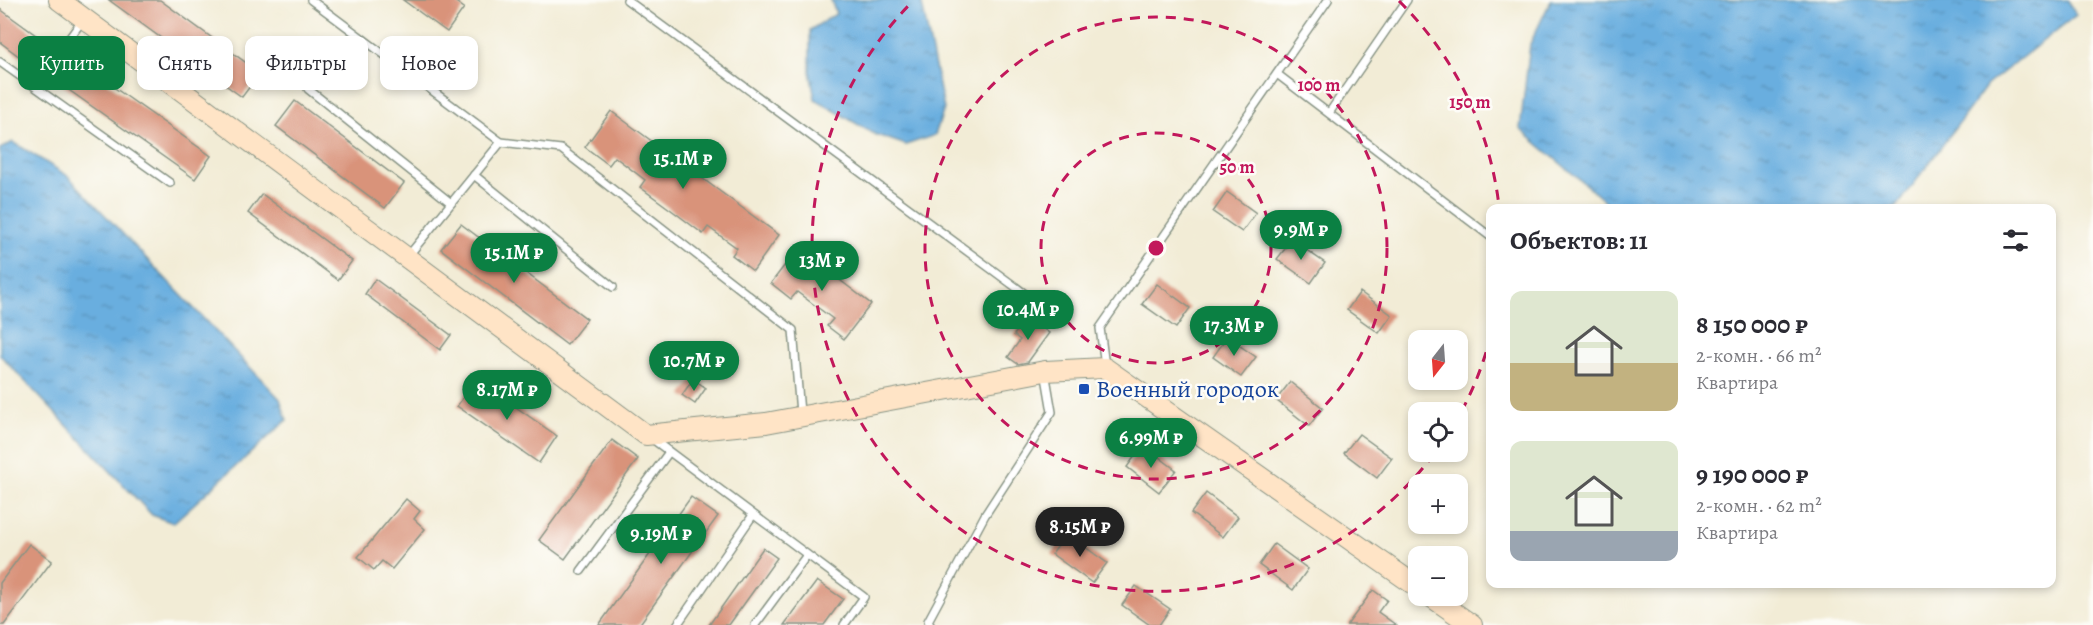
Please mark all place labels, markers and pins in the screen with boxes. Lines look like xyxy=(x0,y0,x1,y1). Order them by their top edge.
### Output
pin: 15.1M ₽ xyxy=(628,139,738,190)
pin: 9.9M ₽ xyxy=(1252,210,1350,261)
pin: 15.1M ₽ xyxy=(459,233,569,284)
centre of rings xyxy=(1146,238,1166,258)
pin: 13M ₽ xyxy=(780,241,864,292)
pin: 10.4M ₽ xyxy=(973,290,1083,341)
pin: 17.3M ₽ xyxy=(1179,306,1289,357)
pin: 10.7M ₽ xyxy=(639,341,749,392)
pin: 8.17M ₽ xyxy=(452,370,562,421)
place label: Военный городок xyxy=(1096,373,1279,405)
marker: Военный городок xyxy=(1077,382,1091,396)
pin: 6.99M ₽ xyxy=(1096,418,1206,469)
pin: 8.15M ₽ xyxy=(1025,507,1135,558)
pin: 9.19M ₽ xyxy=(606,514,716,565)

